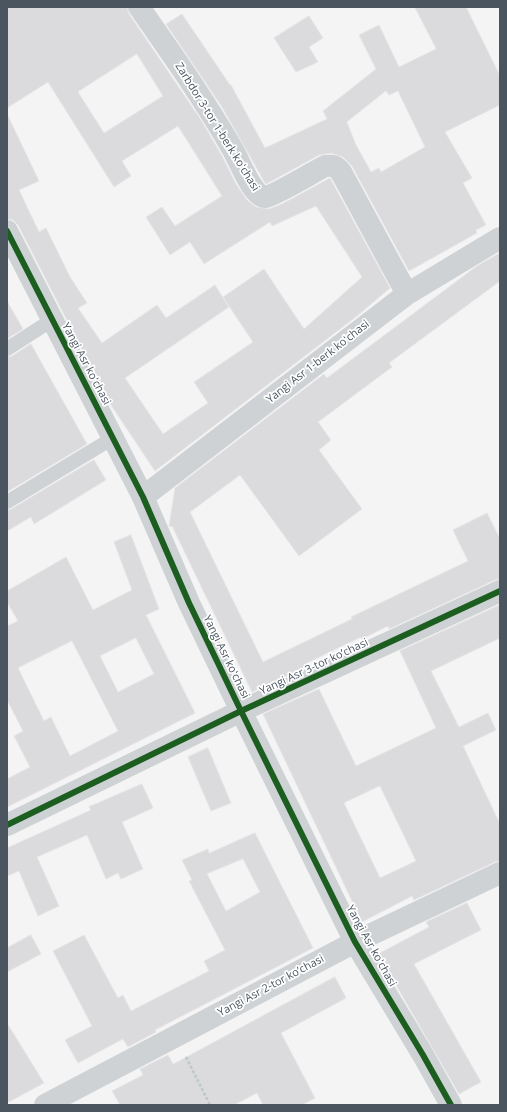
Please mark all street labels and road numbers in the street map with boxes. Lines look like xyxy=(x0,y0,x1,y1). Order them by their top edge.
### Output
street label: Zarbdor 3-tor 1-berk koʻchasi xyxy=(172,60,262,194)
street label: Yangi Asr 1-berk koʻchasi xyxy=(264,318,372,406)
street label: Yangi Asr koʻchasi xyxy=(59,321,113,407)
street label: Yangi Asr koʻchasi xyxy=(200,613,252,701)
street label: Yangi Asr 3-tor koʼchasi xyxy=(258,636,370,698)
street label: Yangi Asr koʻchasi xyxy=(343,903,399,989)
street label: Yangi Asr 2-tor koʼchasi xyxy=(216,952,326,1020)

